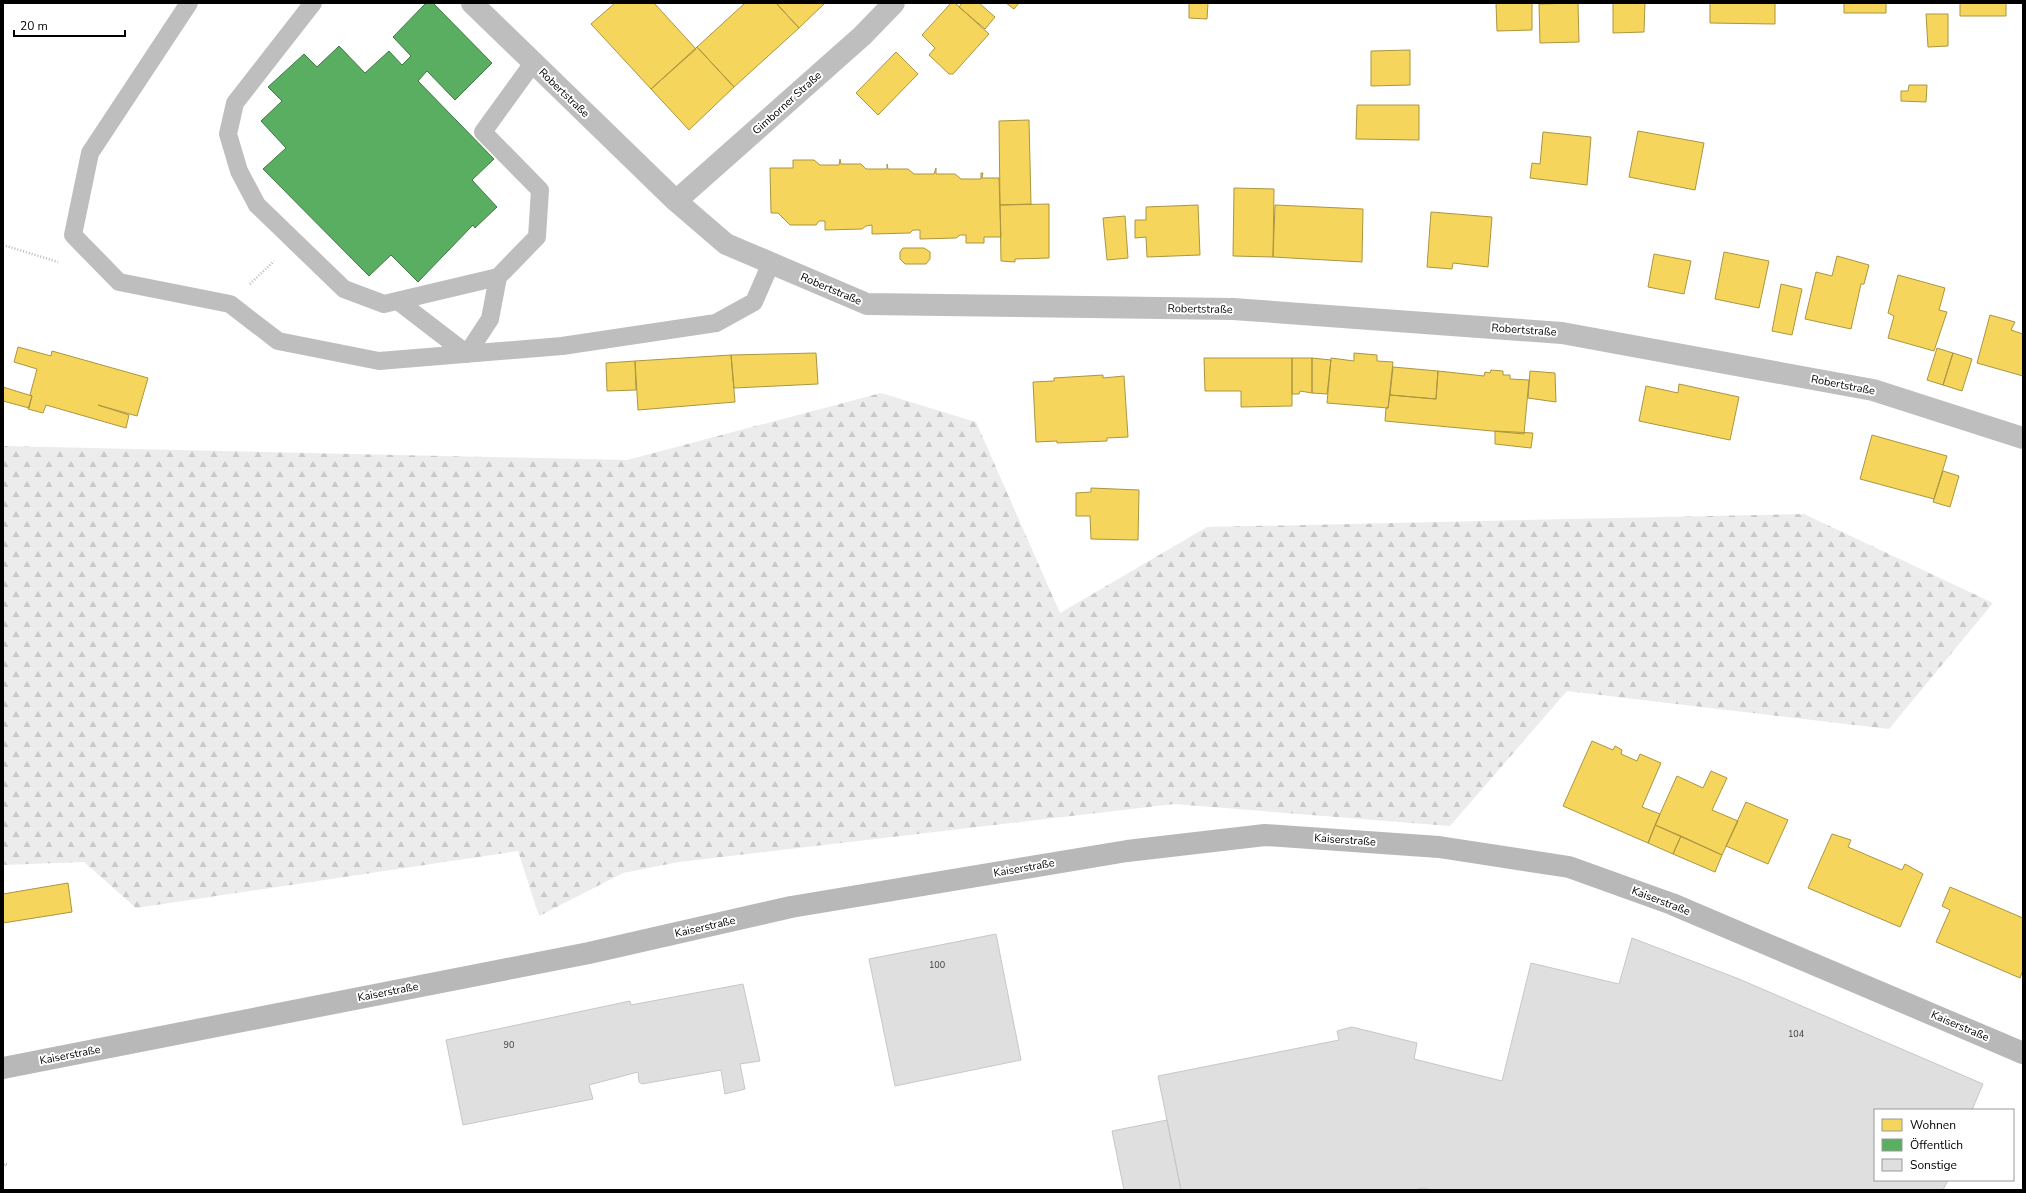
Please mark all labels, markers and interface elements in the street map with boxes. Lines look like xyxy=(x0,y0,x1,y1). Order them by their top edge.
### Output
scale bar xyxy=(14,12,125,38)
text: 20 m xyxy=(20,18,48,34)
street label: Robertstraße xyxy=(535,65,593,121)
street label: Gimborner Straße xyxy=(749,68,825,138)
street label: Robertstraße xyxy=(798,269,864,309)
street label: Robertstraße xyxy=(1167,301,1233,317)
street label: Robertstraße xyxy=(1491,320,1557,340)
street label: Robertstraße xyxy=(1810,371,1877,399)
street label: Kaiserstraße xyxy=(1314,830,1376,850)
street label: Kaiserstraße xyxy=(992,855,1056,881)
street label: Kaiserstraße xyxy=(1630,883,1693,919)
street label: Kaiserstraße xyxy=(673,913,737,941)
house number: 100 xyxy=(929,959,945,971)
street label: Kaiserstraße xyxy=(356,979,420,1005)
street label: Kaiserstraße xyxy=(1929,1007,1991,1045)
house number: 104 xyxy=(1788,1028,1805,1040)
house number: 90 xyxy=(504,1039,514,1051)
street label: Kaiserstraße xyxy=(38,1042,102,1068)
legend xyxy=(1874,1109,2014,1181)
text: Wohnen xyxy=(1910,1117,1956,1133)
text: Öffentlich xyxy=(1910,1137,1963,1153)
text: Sonstige xyxy=(1910,1157,1957,1173)

